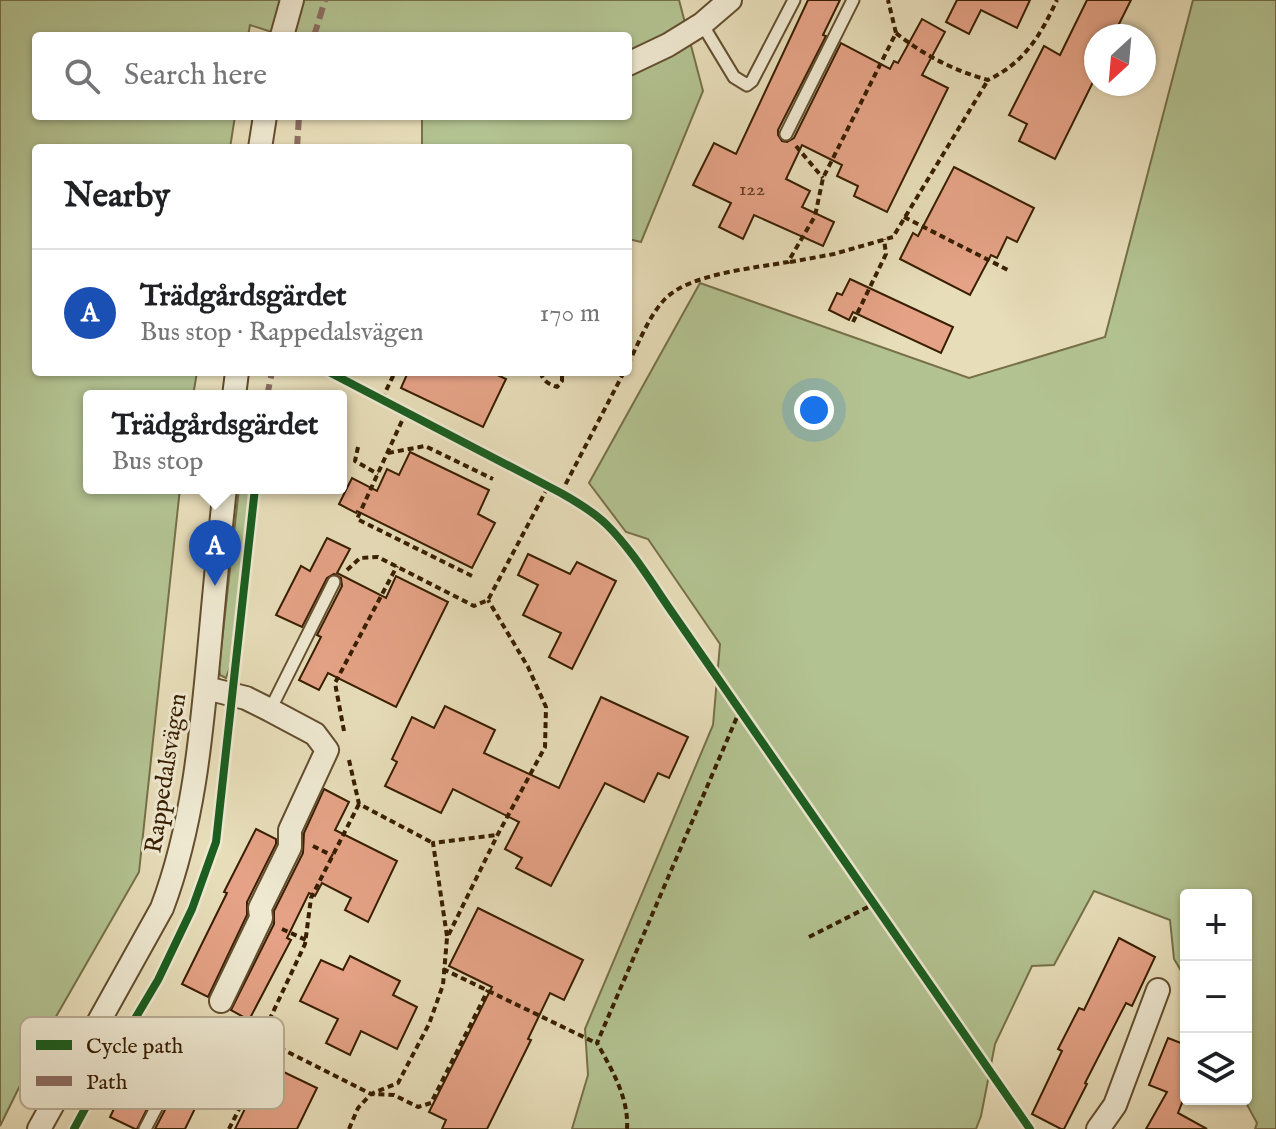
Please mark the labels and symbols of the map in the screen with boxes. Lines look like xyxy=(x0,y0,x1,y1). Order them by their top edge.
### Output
north arrow xyxy=(1084,24,1156,96)
house number: 122 xyxy=(739,177,765,202)
your location xyxy=(794,390,834,430)
pin: A xyxy=(189,520,241,586)
street label: Rappedalsvägen xyxy=(139,691,194,855)
legend xyxy=(20,1017,284,1109)
text: Cycle path xyxy=(86,1033,183,1061)
text: Path xyxy=(86,1069,128,1097)

